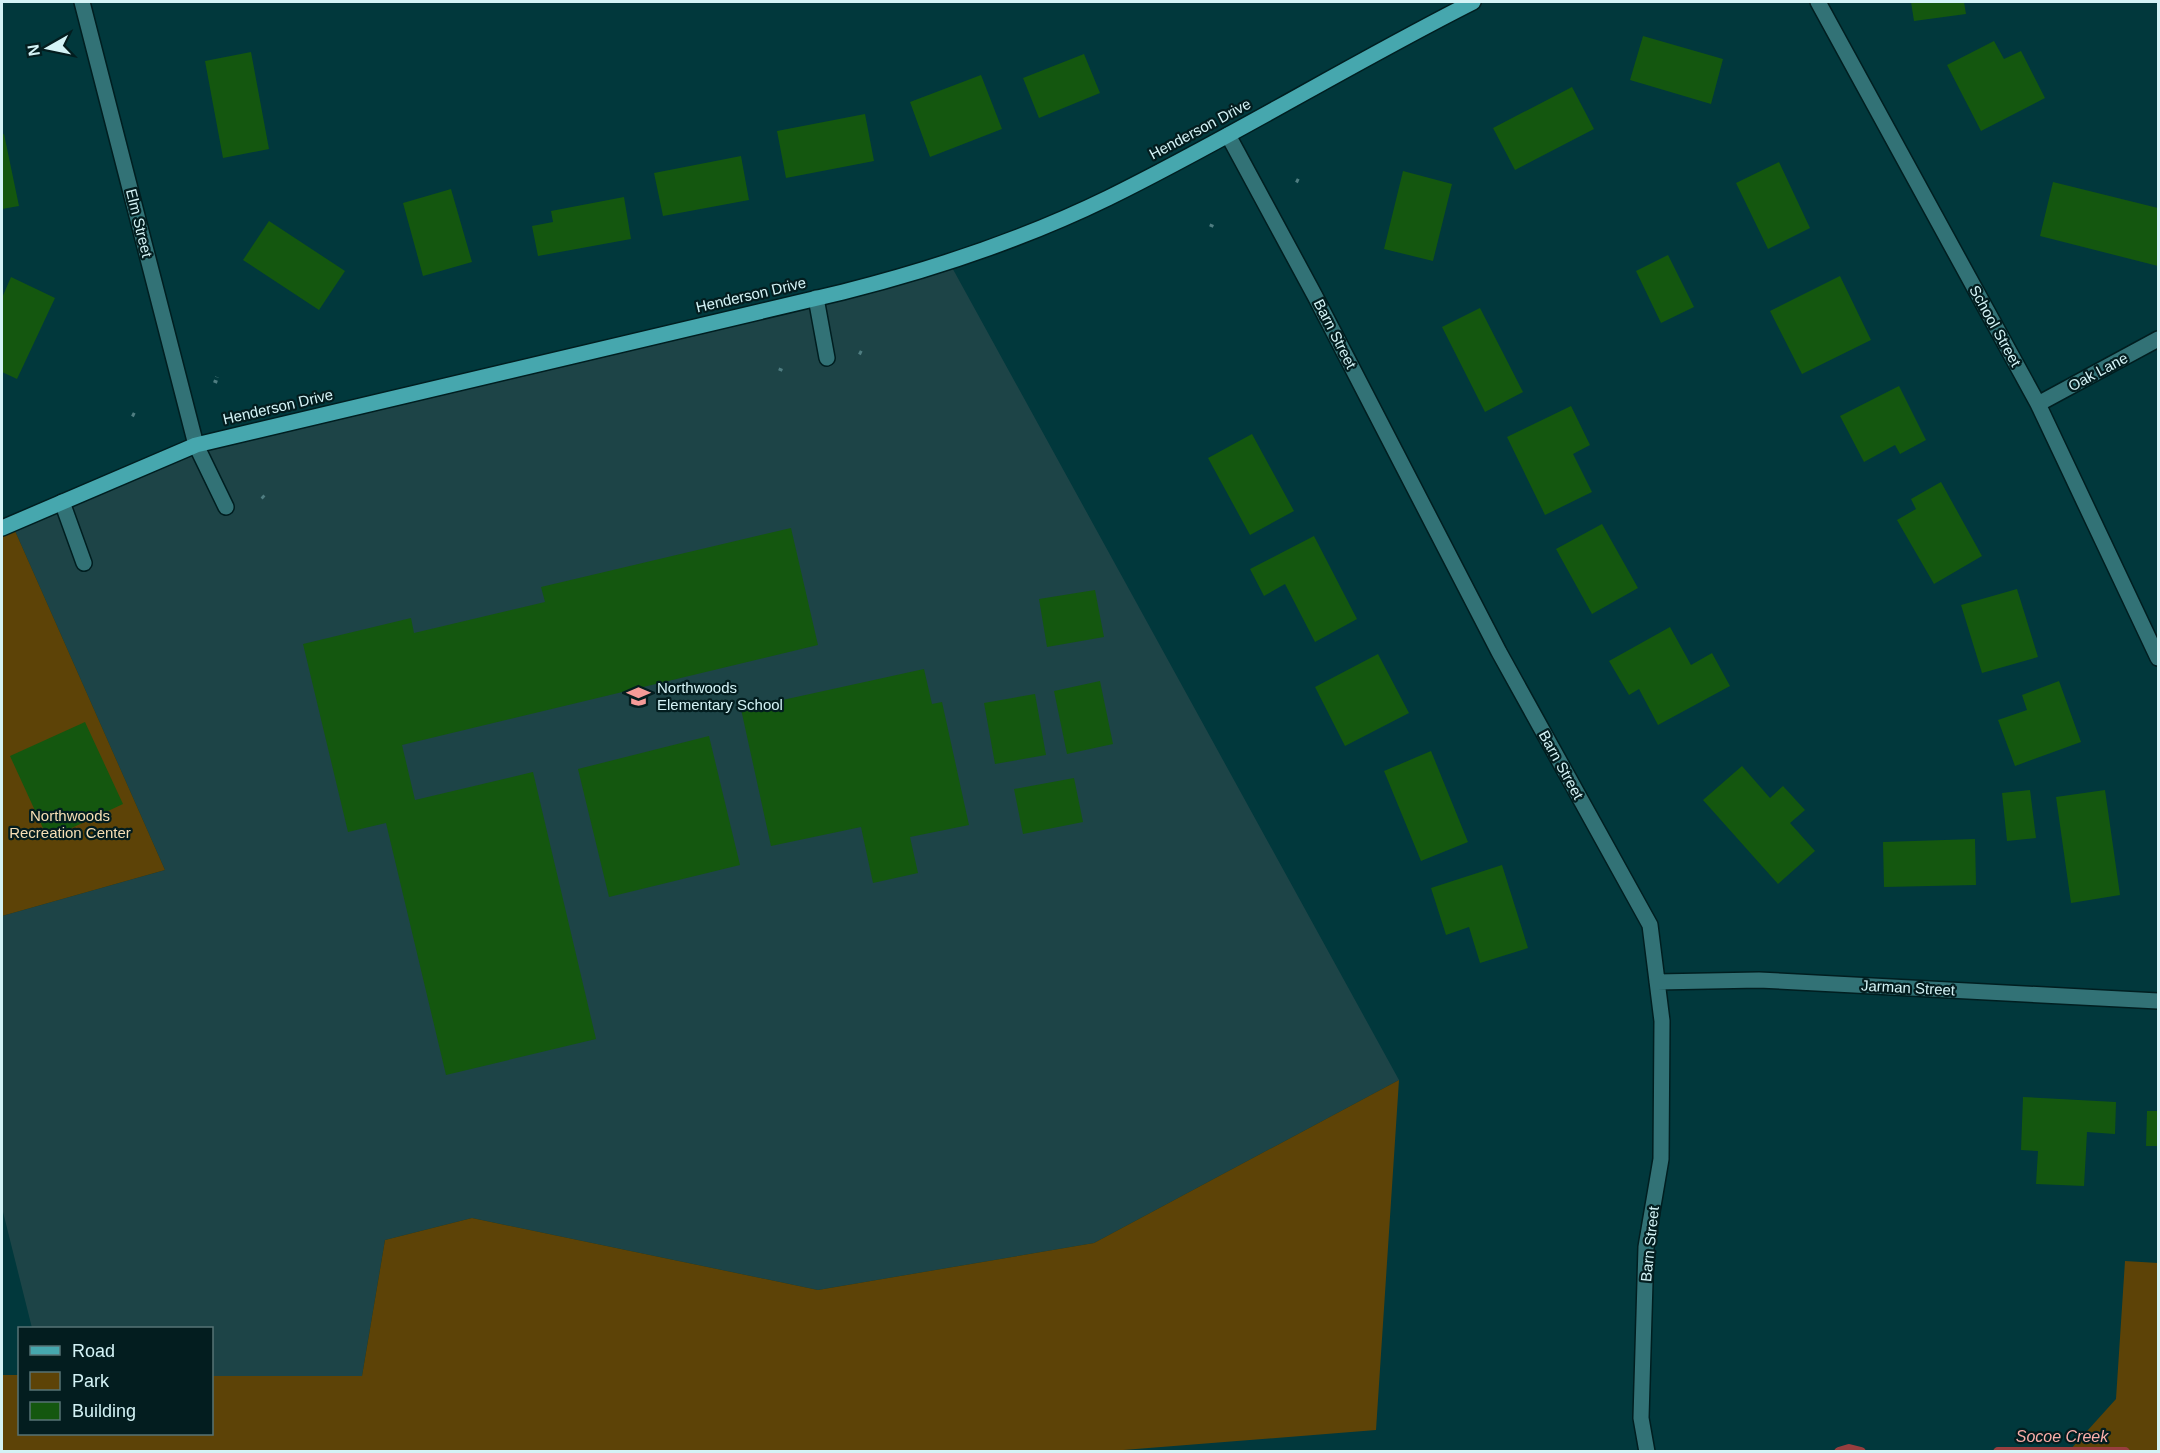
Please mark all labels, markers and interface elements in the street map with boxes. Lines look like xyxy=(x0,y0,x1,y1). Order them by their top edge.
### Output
north arrow xyxy=(18,18,78,78)
text: N xyxy=(24,43,43,57)
street label: Henderson Drive xyxy=(1146,95,1253,162)
street label: Elm Street xyxy=(123,187,156,260)
street label: Henderson Drive xyxy=(694,274,808,315)
street label: School Street xyxy=(1966,282,2025,370)
street label: Barn Street xyxy=(1311,296,1361,372)
street label: Oak Lane xyxy=(2065,349,2130,394)
street label: Henderson Drive xyxy=(221,386,335,427)
place label: Northwoods Elementary School xyxy=(657,679,783,713)
school or university icon: Northwoods Elementary School xyxy=(626,684,652,710)
street label: Barn Street xyxy=(1536,727,1588,803)
park label: Northwoods Recreation Center xyxy=(9,807,131,841)
street label: Jarman Street xyxy=(1861,977,1956,998)
street label: Barn Street xyxy=(1637,1205,1662,1283)
legend xyxy=(18,1327,213,1435)
text: Road xyxy=(72,1341,115,1361)
text: Park xyxy=(72,1371,110,1391)
text: Building xyxy=(72,1401,136,1421)
water label: Socoe Creek xyxy=(2016,1428,2109,1445)

